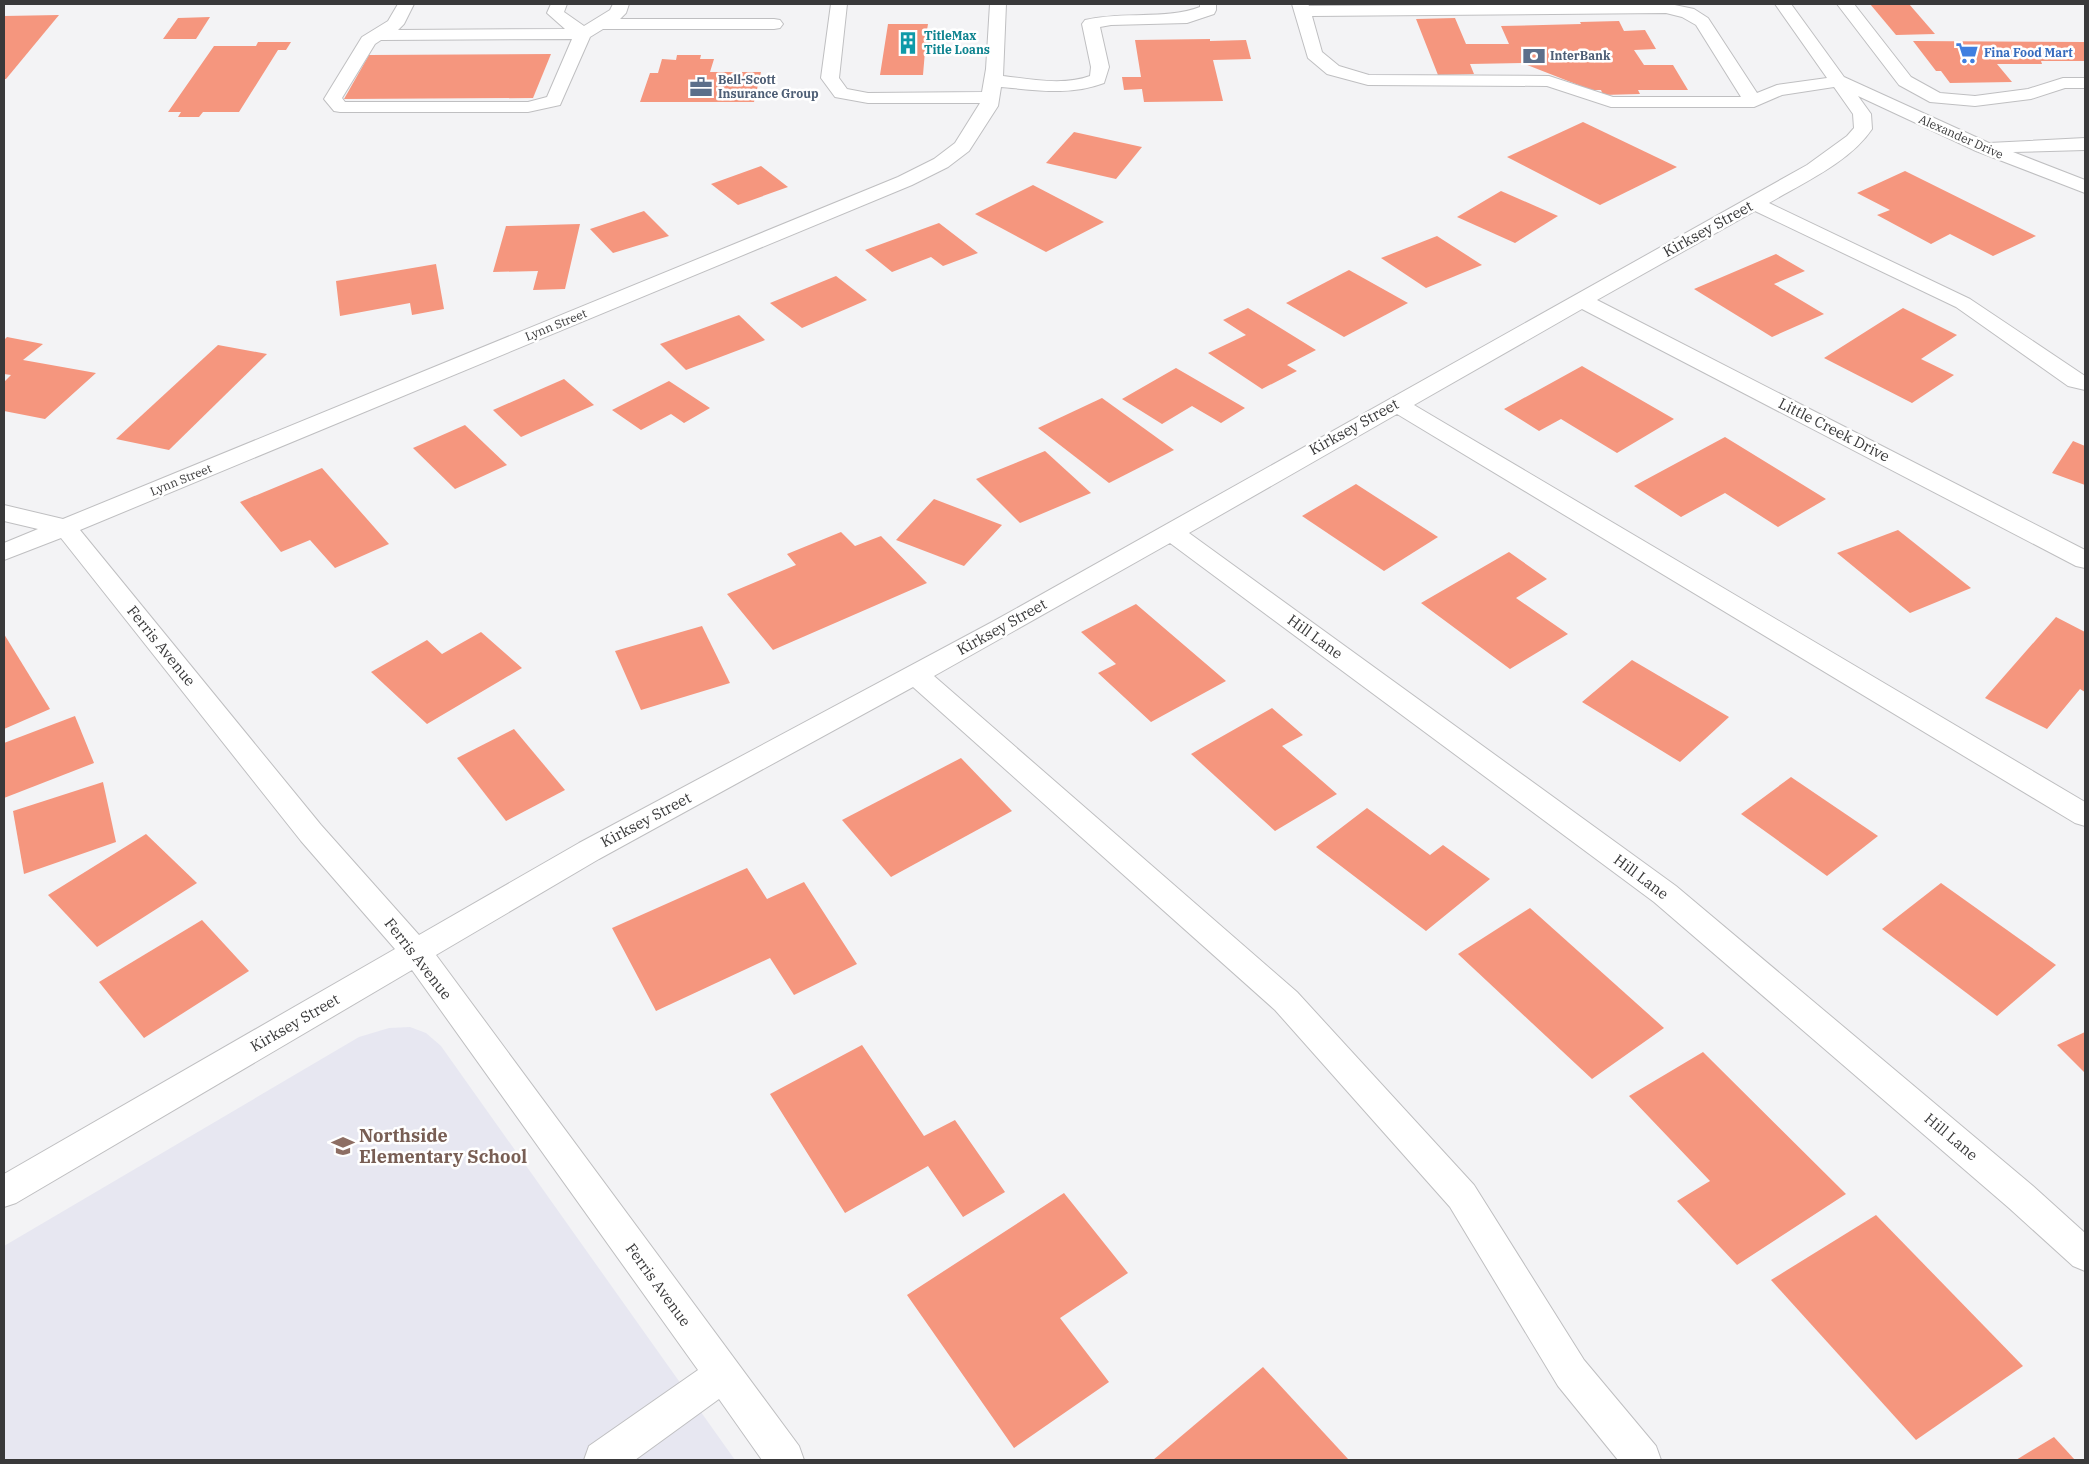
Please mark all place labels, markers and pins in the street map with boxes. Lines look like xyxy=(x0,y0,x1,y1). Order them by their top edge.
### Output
place label: TitleMax Title Loans xyxy=(924,28,990,57)
building icon: TitleMax Title Loans xyxy=(895,30,921,56)
supermarket icon: Fina Food Mart xyxy=(1954,40,1980,66)
bank icon: InterBank xyxy=(1521,43,1547,69)
place label: Fina Food Mart xyxy=(1984,45,2073,60)
place label: InterBank xyxy=(1550,48,1611,63)
place label: Bell-Scott Insurance Group xyxy=(718,72,819,101)
office icon: Bell-Scott Insurance Group xyxy=(688,74,714,100)
place label: Northside Elementary School xyxy=(359,1124,527,1168)
school or university icon: Northside Elementary School xyxy=(330,1133,356,1159)

